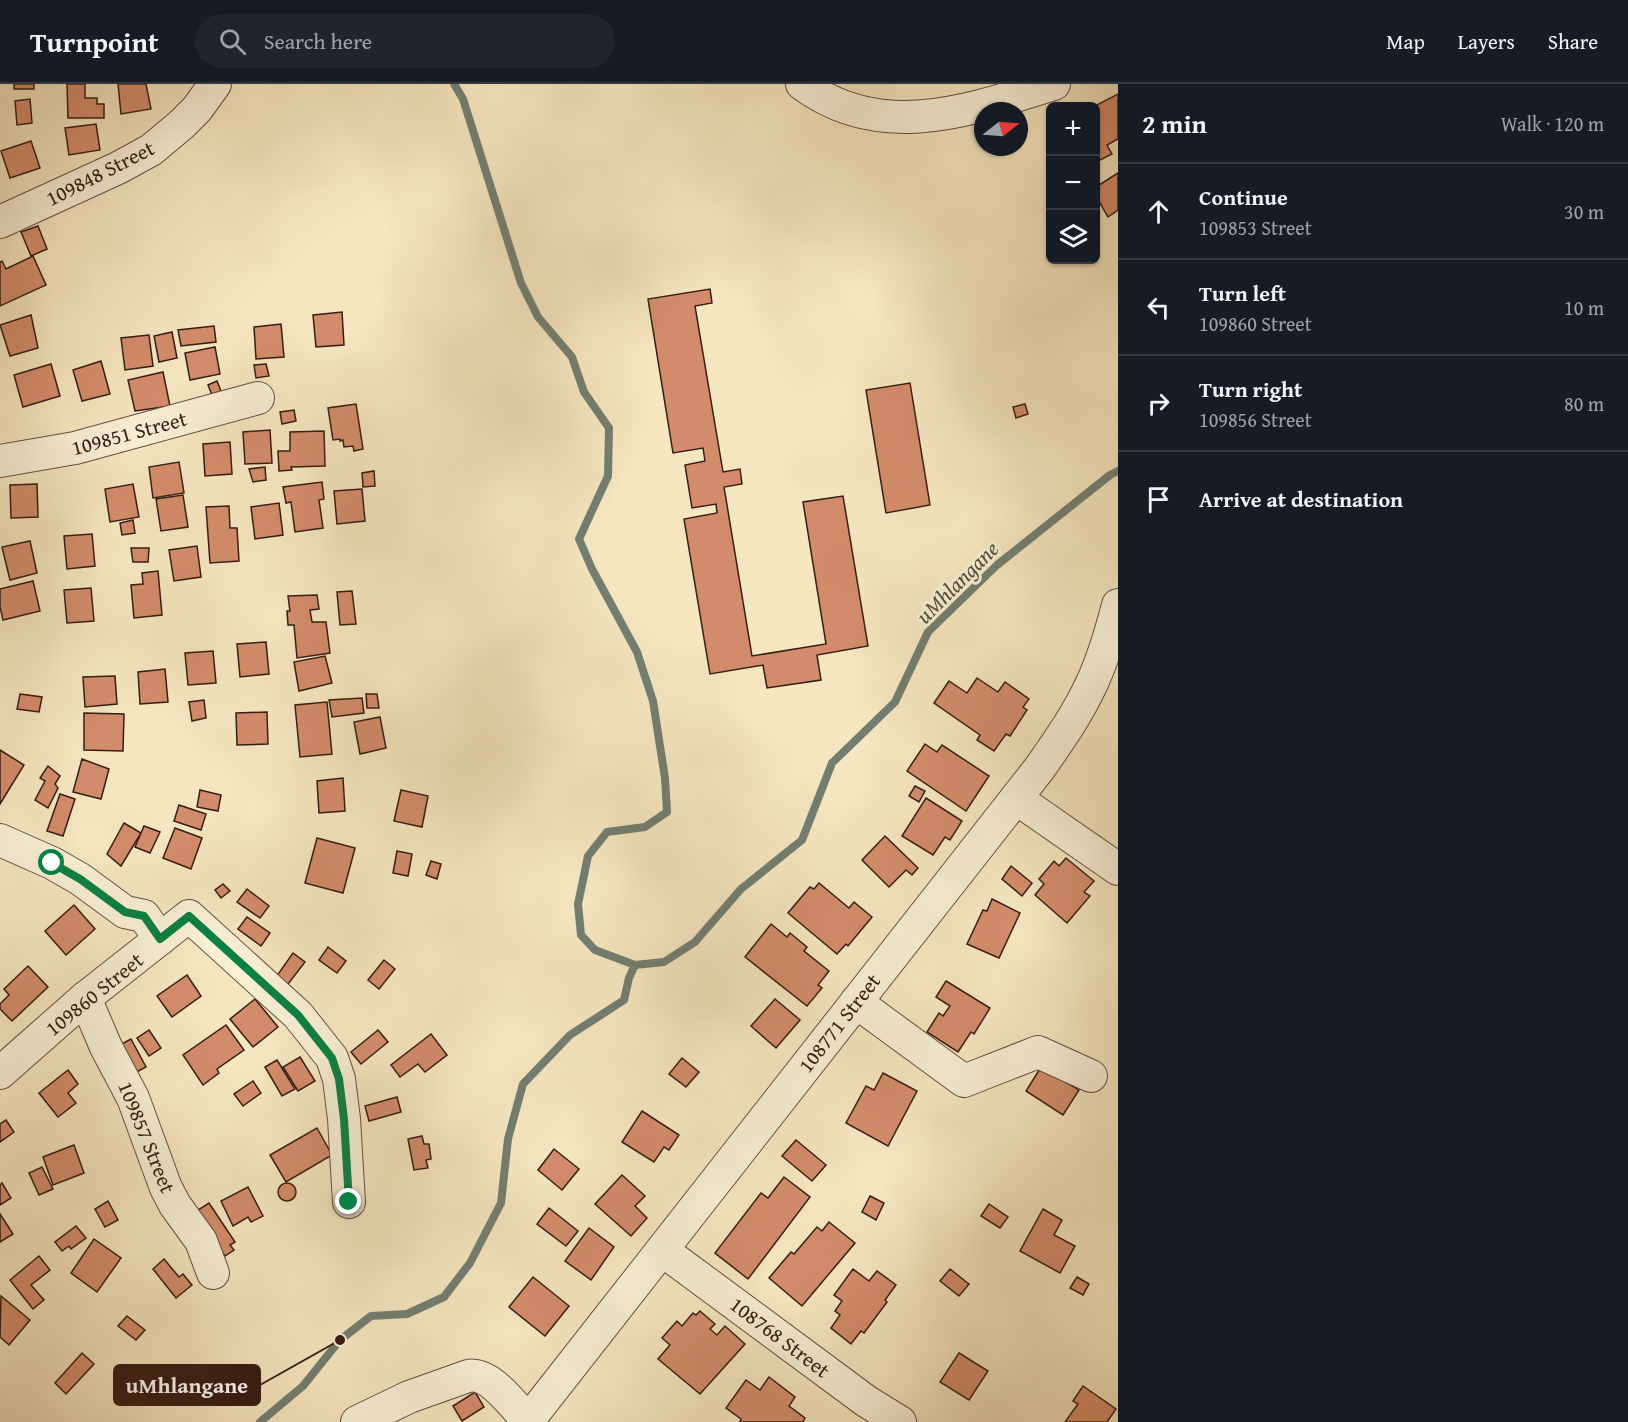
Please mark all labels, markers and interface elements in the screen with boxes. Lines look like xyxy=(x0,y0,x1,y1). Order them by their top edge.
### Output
search box xyxy=(195,14,615,68)
text: Turnpoint xyxy=(30,21,159,62)
icon: search xyxy=(216,25,249,58)
text: Search here xyxy=(264,25,372,57)
text: Map xyxy=(1386,26,1425,57)
text: Layers xyxy=(1458,26,1515,57)
text: Share xyxy=(1548,26,1598,57)
north arrow xyxy=(974,102,1028,156)
map controls xyxy=(1046,102,1100,264)
button: + xyxy=(1046,102,1100,156)
text: 2 min xyxy=(1142,104,1207,143)
text: Walk · 120 m xyxy=(1501,109,1604,138)
street label: 109848 Street xyxy=(40,132,160,214)
button: − xyxy=(1046,156,1100,210)
text: Continue xyxy=(1199,181,1288,213)
icon: ahead xyxy=(1142,195,1175,228)
text: 30 m xyxy=(1564,197,1604,226)
button: layers xyxy=(1046,210,1100,264)
text: 109853 Street xyxy=(1199,213,1312,242)
text: Turn left xyxy=(1199,277,1286,309)
icon: left xyxy=(1142,291,1175,324)
text: 10 m xyxy=(1564,293,1604,322)
text: 109860 Street xyxy=(1199,309,1312,338)
text: Turn right xyxy=(1199,373,1302,405)
icon: right xyxy=(1142,387,1175,420)
text: 80 m xyxy=(1564,389,1604,418)
street label: 109851 Street xyxy=(68,403,191,463)
text: 109856 Street xyxy=(1199,405,1312,434)
icon: arrive xyxy=(1142,483,1175,516)
text: Arrive at destination xyxy=(1199,483,1403,515)
water label: uMhlangane xyxy=(908,533,1006,631)
route start xyxy=(38,849,64,875)
street label: 109860 Street xyxy=(38,944,150,1043)
street label: 108771 Street xyxy=(790,966,888,1079)
street label: 109857 Street xyxy=(110,1076,184,1198)
route end xyxy=(335,1188,361,1214)
street label: 108768 Street xyxy=(723,1289,837,1385)
callout: uMhlangane xyxy=(114,1365,260,1405)
text: uMhlangane xyxy=(126,1369,248,1401)

